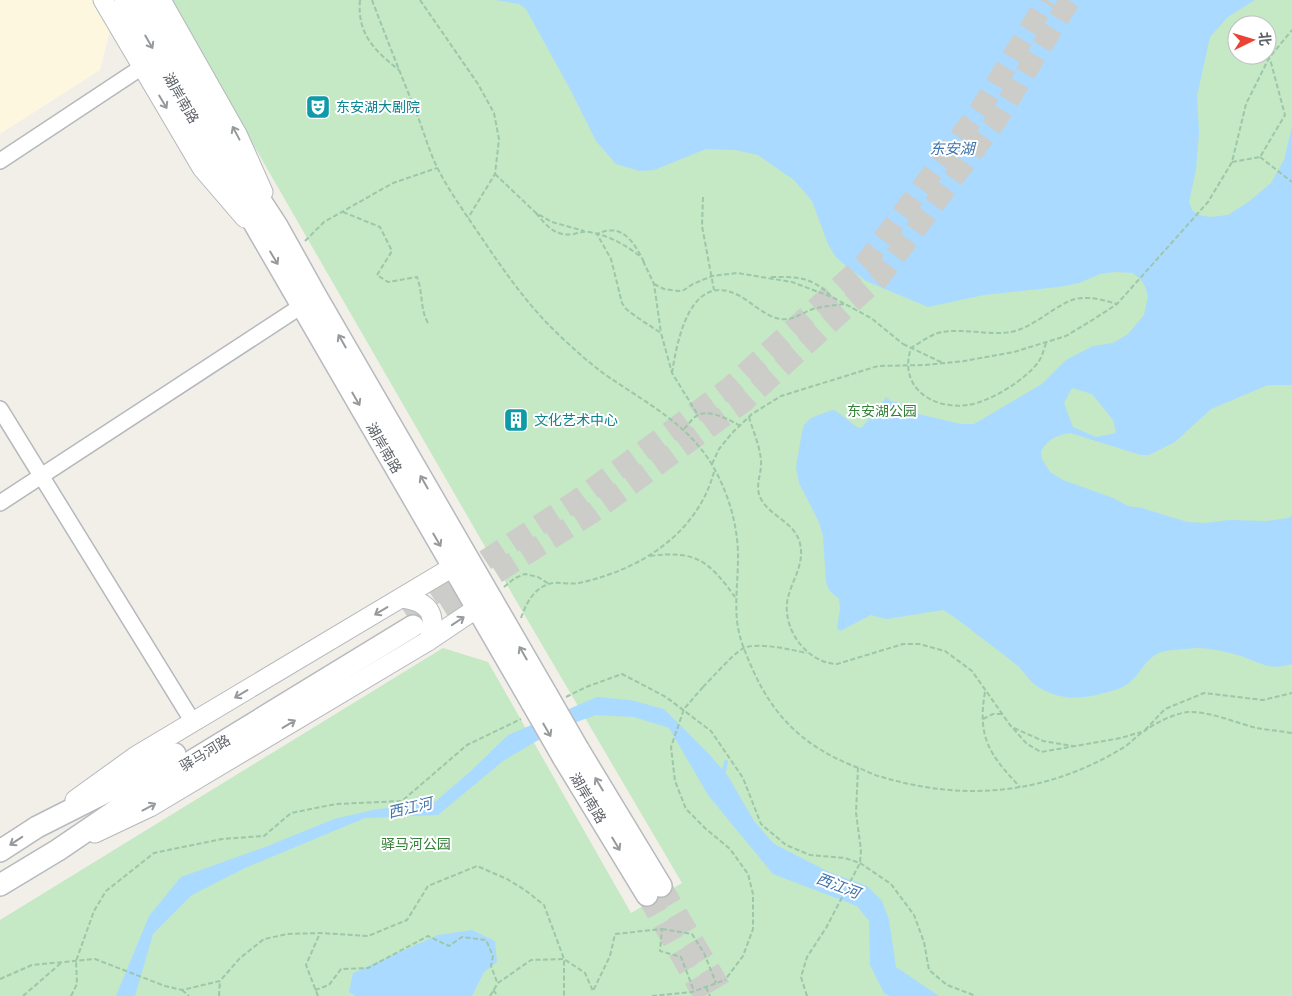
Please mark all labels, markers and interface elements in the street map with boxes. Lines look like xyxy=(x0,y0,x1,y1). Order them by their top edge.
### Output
north arrow xyxy=(1227,15,1277,65)
text: 北 xyxy=(1256,31,1274,47)
one-way arrow xyxy=(144,35,154,50)
street label: 湖岸南路 xyxy=(160,70,202,126)
theatre icon: 东安湖大剧院 xyxy=(305,94,331,120)
one-way arrow xyxy=(158,95,168,110)
place label: 东安湖大剧院 xyxy=(336,99,420,115)
one-way arrow xyxy=(231,126,240,141)
water label: 东安湖 xyxy=(929,140,976,158)
one-way arrow xyxy=(270,251,280,265)
one-way arrow xyxy=(337,335,347,349)
one-way arrow xyxy=(352,391,361,406)
park label: 东安湖公园 xyxy=(847,403,917,419)
building icon: 文化艺术中心 xyxy=(503,407,529,433)
place label: 文化艺术中心 xyxy=(534,412,618,428)
street label: 湖岸南路 xyxy=(363,420,405,476)
one-way arrow xyxy=(418,476,428,490)
one-way arrow xyxy=(433,532,443,546)
one-way arrow xyxy=(374,606,389,616)
one-way arrow xyxy=(450,616,464,626)
one-way arrow xyxy=(517,646,527,660)
one-way arrow xyxy=(235,689,249,699)
one-way arrow xyxy=(282,718,296,728)
one-way arrow xyxy=(543,723,553,737)
street label: 驿马河路 xyxy=(177,732,233,774)
street label: 湖岸南路 xyxy=(567,770,609,826)
one-way arrow xyxy=(594,777,605,791)
water label: 西江河 xyxy=(386,793,437,822)
one-way arrow xyxy=(142,802,157,812)
one-way arrow xyxy=(9,835,23,846)
park label: 驿马河公园 xyxy=(381,836,451,852)
one-way arrow xyxy=(611,836,621,850)
water label: 西江河 xyxy=(814,870,865,904)

